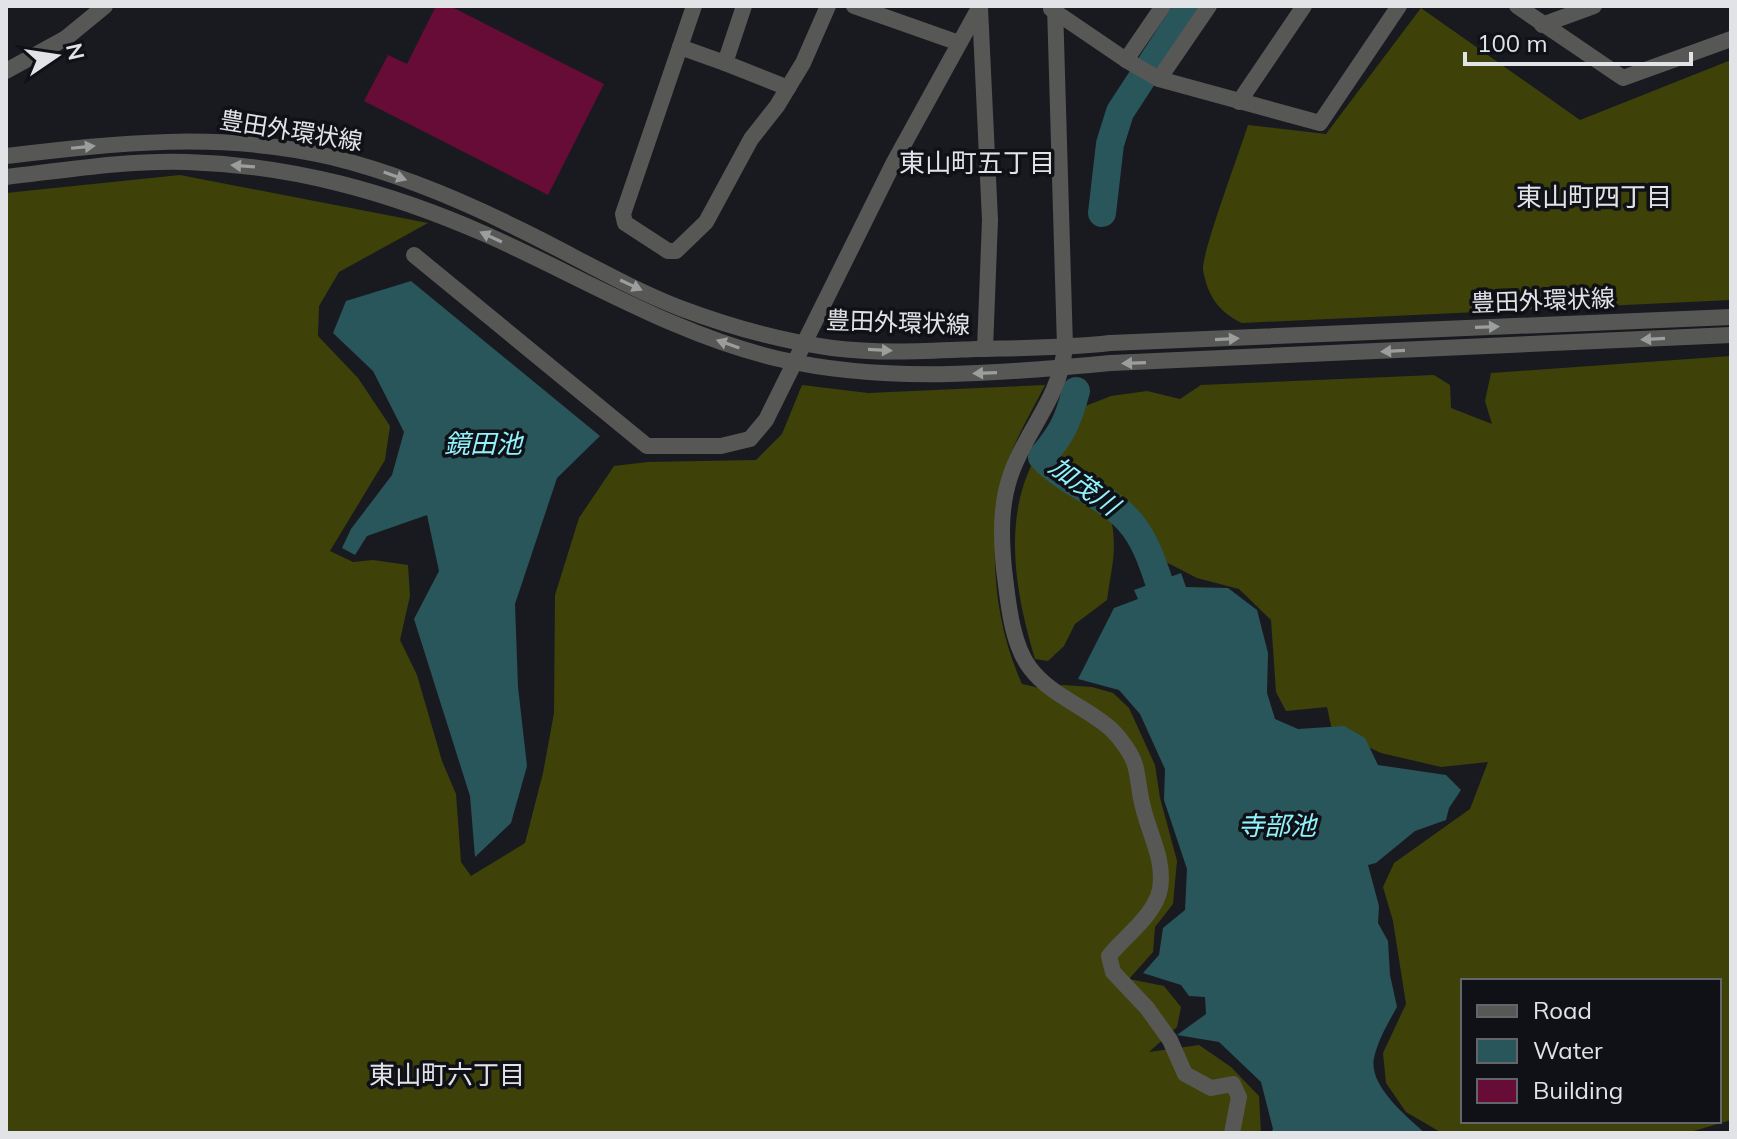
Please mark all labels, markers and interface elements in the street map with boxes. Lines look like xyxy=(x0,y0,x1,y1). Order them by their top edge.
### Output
north arrow xyxy=(16,16,96,96)
scale bar xyxy=(1465,16,1691,66)
text: 100 m xyxy=(1477,28,1548,58)
text: N xyxy=(60,40,91,63)
street label: 豊田外環状線 xyxy=(218,104,365,156)
one-way arrow xyxy=(71,140,96,153)
district label: 東山町五丁目 xyxy=(899,146,1055,179)
one-way arrow xyxy=(230,159,255,172)
one-way arrow xyxy=(384,170,408,182)
district label: 東山町四丁目 xyxy=(1516,180,1672,213)
one-way arrow xyxy=(480,231,503,244)
one-way arrow xyxy=(619,278,643,292)
street label: 豊田外環状線 xyxy=(1470,282,1615,318)
street label: 豊田外環状線 xyxy=(826,304,971,340)
one-way arrow xyxy=(1475,320,1500,333)
one-way arrow xyxy=(1215,332,1240,345)
one-way arrow xyxy=(1640,332,1665,345)
one-way arrow xyxy=(716,337,740,350)
one-way arrow xyxy=(868,344,893,357)
one-way arrow xyxy=(1380,345,1405,358)
one-way arrow xyxy=(1121,356,1146,369)
one-way arrow xyxy=(972,366,997,379)
water label: 鏡田池 xyxy=(444,427,525,460)
water label: 加茂川 xyxy=(1043,449,1128,524)
water label: 寺部池 xyxy=(1238,809,1319,842)
legend xyxy=(1461,979,1721,1123)
text: Road xyxy=(1533,995,1592,1025)
text: Water xyxy=(1533,1035,1603,1065)
district label: 東山町六丁目 xyxy=(369,1058,525,1091)
text: Building xyxy=(1533,1075,1623,1105)

